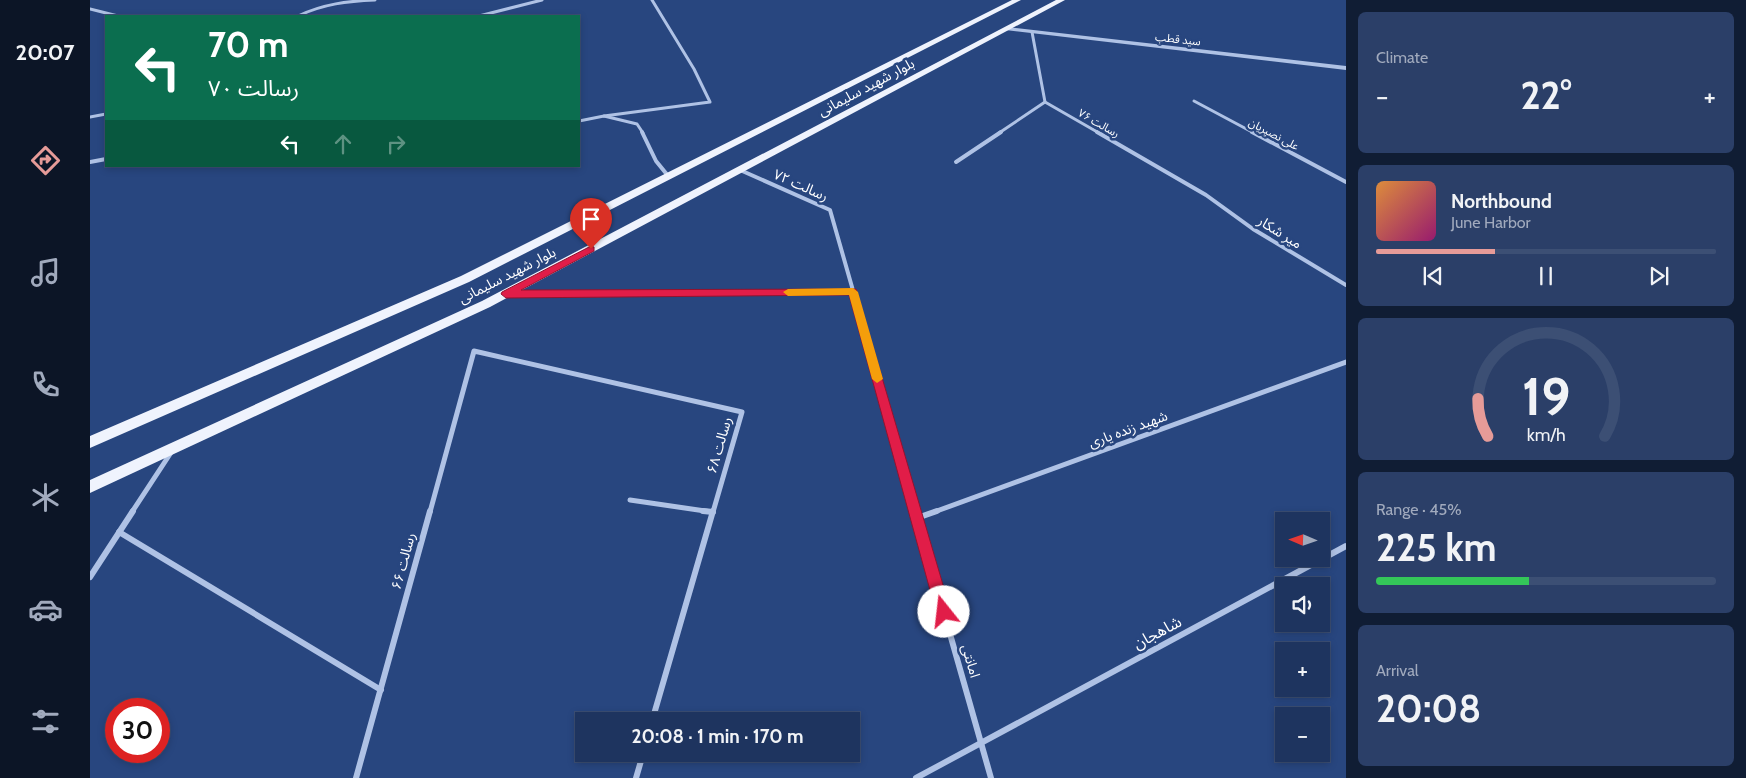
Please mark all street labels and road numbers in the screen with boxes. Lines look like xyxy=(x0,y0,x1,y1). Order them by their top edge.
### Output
street label: سید قطب xyxy=(1154,30,1202,49)
street label: بلوار شهید سلیمانی xyxy=(815,54,918,120)
street label: رسالت ۷۶ xyxy=(1076,106,1122,140)
street label: علی نصیریان xyxy=(1246,115,1302,153)
street label: رسالت ۷۲ xyxy=(771,165,831,205)
street label: میر شکار xyxy=(1254,211,1305,253)
street label: بلوار شهید سلیمانی xyxy=(455,243,559,307)
street label: شهید زنده یاری xyxy=(1086,406,1170,452)
street label: رسالت ۶۸ xyxy=(702,415,736,475)
street label: رسالت ۶۶ xyxy=(387,531,419,591)
street label: شاهجان xyxy=(1130,612,1185,653)
street label: امانتی xyxy=(958,642,984,680)

